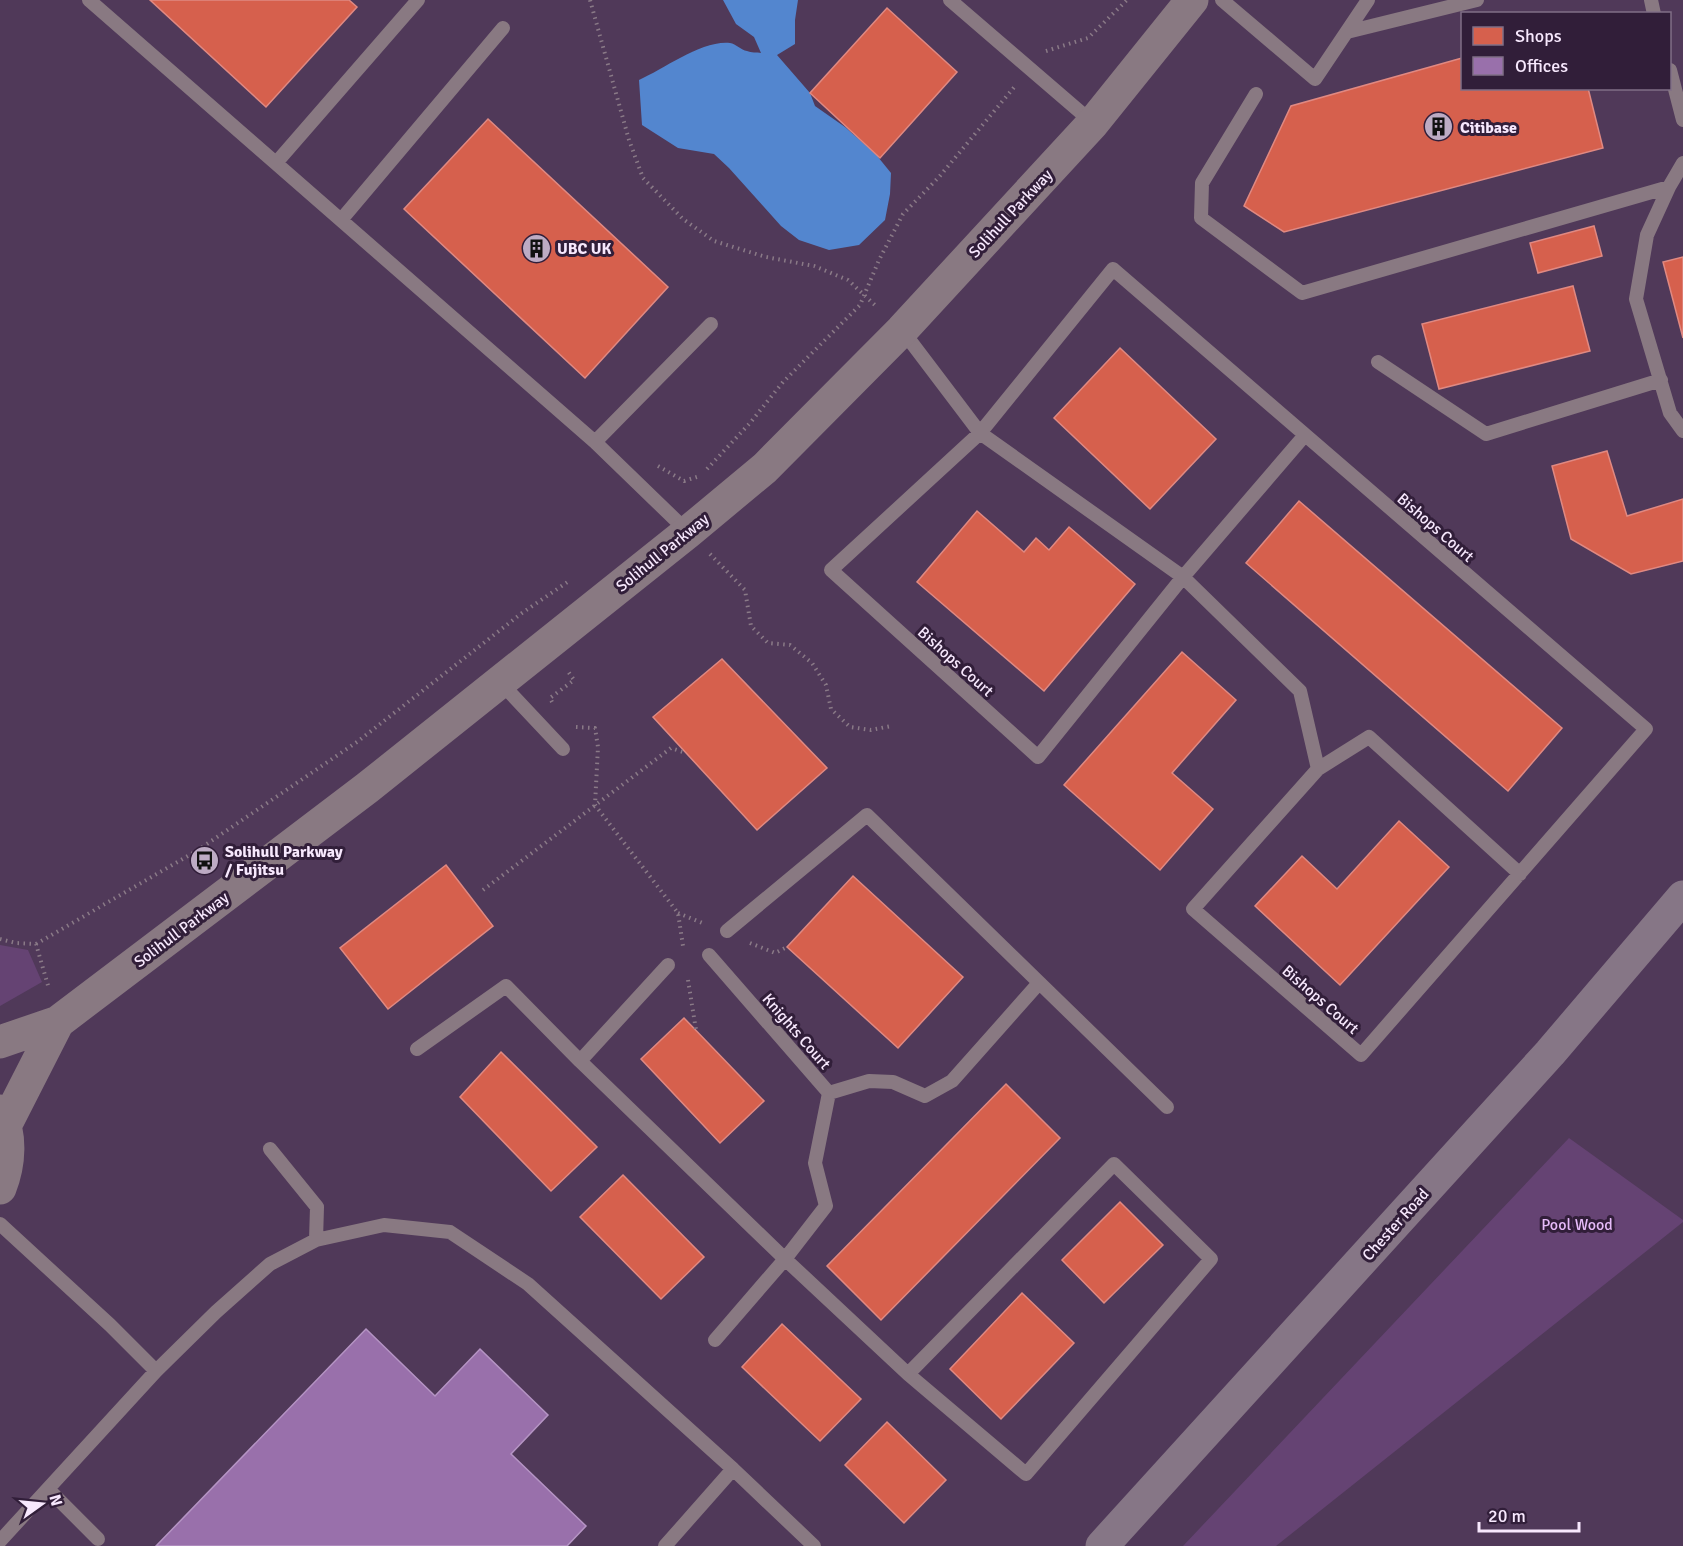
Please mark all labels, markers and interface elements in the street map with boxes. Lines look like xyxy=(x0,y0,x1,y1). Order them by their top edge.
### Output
legend xyxy=(1461,12,1671,90)
text: Shops xyxy=(1515,25,1562,47)
text: Offices xyxy=(1515,55,1568,77)
building icon: Citibase xyxy=(1423,111,1455,143)
place label: Citibase xyxy=(1460,118,1517,138)
street label: Solihull Parkway xyxy=(965,165,1057,262)
building icon: UBC UK xyxy=(520,232,552,264)
place label: UBC UK xyxy=(557,239,612,259)
street label: Bishops Court xyxy=(1393,489,1478,567)
street label: Solihull Parkway xyxy=(612,509,714,596)
street label: Bishops Court xyxy=(913,622,998,701)
place label: Solihull Parkway / Fujitsu xyxy=(225,842,343,880)
bus stop icon: Solihull Parkway / Fujitsu xyxy=(188,844,220,876)
street label: Solihull Parkway xyxy=(130,887,234,972)
street label: Bishops Court xyxy=(1278,961,1363,1039)
street label: Knights Court xyxy=(758,990,835,1074)
street label: Chester Road xyxy=(1358,1184,1433,1265)
park label: Pool Wood xyxy=(1541,1215,1613,1235)
north arrow xyxy=(12,1474,72,1534)
text: N xyxy=(44,1492,67,1508)
scale bar xyxy=(1479,1495,1580,1533)
text: 20 m xyxy=(1488,1505,1526,1527)

